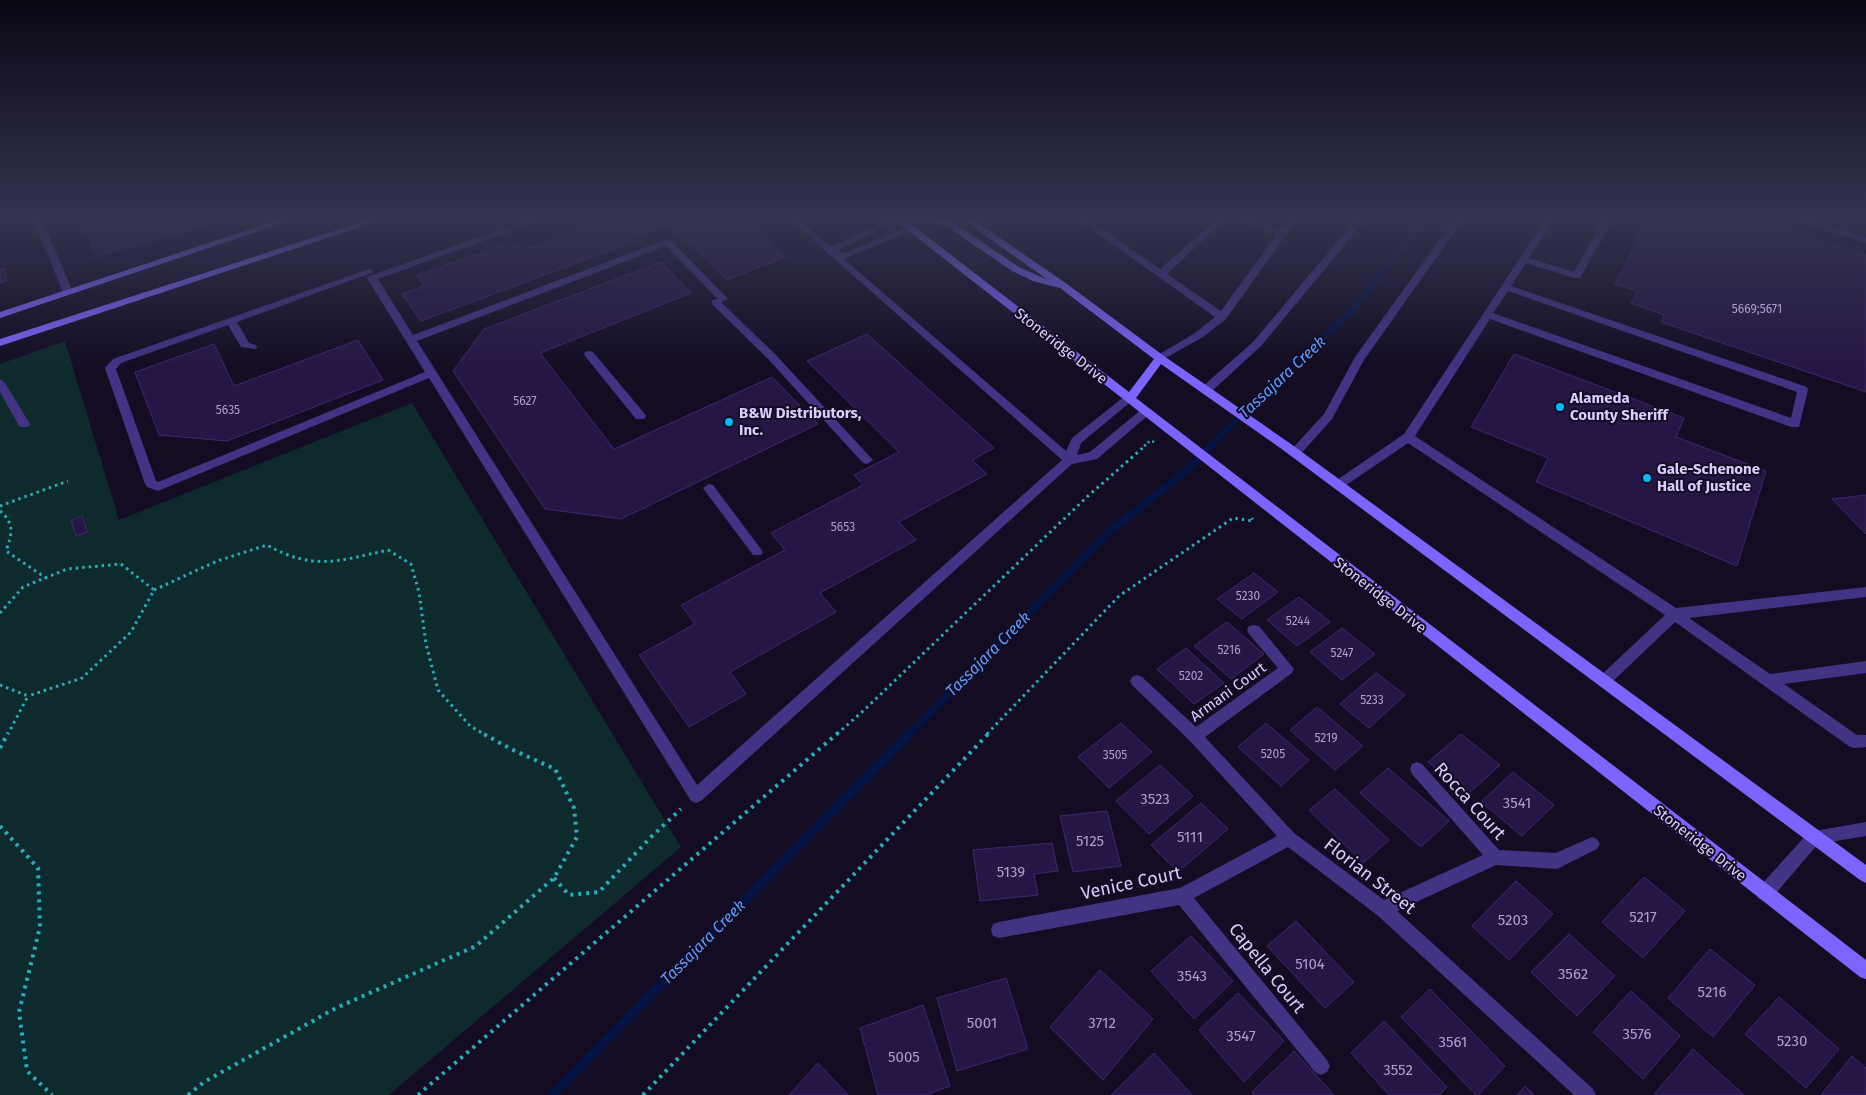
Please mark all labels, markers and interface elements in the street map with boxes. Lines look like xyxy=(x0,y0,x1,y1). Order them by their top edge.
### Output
house number: 5669;5671 xyxy=(1732,302,1782,316)
street label: Stoneridge Drive xyxy=(1011,304,1111,388)
water label: Tassajara Creek xyxy=(1235,332,1330,422)
place label: Alameda County Sheriff xyxy=(1569,389,1669,424)
house number: 5627 xyxy=(513,394,537,408)
marker: Alameda County Sheriff xyxy=(1554,401,1566,413)
house number: 5635 xyxy=(216,403,240,417)
place label: B&W Distributors, Inc. xyxy=(739,404,862,439)
marker: B&W Distributors, Inc. xyxy=(723,416,735,428)
place label: Gale-Schenone Hall of Justice xyxy=(1657,460,1760,495)
marker: Gale-Schenone Hall of Justice xyxy=(1641,472,1653,484)
house number: 5653 xyxy=(831,520,855,534)
street label: Stoneridge Drive xyxy=(1330,553,1430,637)
house number: 5230 xyxy=(1236,589,1261,603)
water label: Tassajara Creek xyxy=(942,607,1035,700)
house number: 5244 xyxy=(1286,614,1311,628)
house number: 5216 xyxy=(1217,643,1241,657)
house number: 5247 xyxy=(1331,646,1353,660)
street label: Armani Court xyxy=(1187,658,1270,725)
house number: 5202 xyxy=(1179,669,1203,683)
house number: 5233 xyxy=(1360,693,1384,707)
house number: 5219 xyxy=(1314,731,1338,745)
house number: 5205 xyxy=(1261,747,1285,761)
house number: 3505 xyxy=(1103,748,1127,762)
street label: Rocca Court xyxy=(1430,758,1511,845)
house number: 3523 xyxy=(1140,790,1170,808)
house number: 3541 xyxy=(1503,794,1531,812)
street label: Stoneridge Drive xyxy=(1650,801,1750,885)
house number: 5111 xyxy=(1177,828,1203,846)
house number: 5125 xyxy=(1076,832,1104,850)
street label: Florian Street xyxy=(1320,833,1421,919)
street label: Venice Court xyxy=(1079,862,1184,904)
house number: 5139 xyxy=(997,863,1025,881)
water label: Tassajara Creek xyxy=(657,895,750,988)
house number: 5217 xyxy=(1629,908,1657,926)
house number: 5203 xyxy=(1498,911,1528,929)
street label: Capella Court xyxy=(1224,919,1310,1018)
house number: 5104 xyxy=(1295,955,1325,973)
house number: 3562 xyxy=(1558,965,1588,983)
house number: 3543 xyxy=(1177,967,1207,985)
house number: 5216 xyxy=(1698,983,1726,1001)
house number: 5001 xyxy=(967,1014,997,1032)
house number: 3712 xyxy=(1088,1014,1116,1032)
house number: 3576 xyxy=(1623,1025,1651,1043)
house number: 3547 xyxy=(1226,1027,1256,1045)
house number: 5230 xyxy=(1777,1032,1807,1050)
house number: 3561 xyxy=(1439,1033,1467,1051)
house number: 5005 xyxy=(888,1048,920,1066)
house number: 3552 xyxy=(1383,1061,1413,1079)

